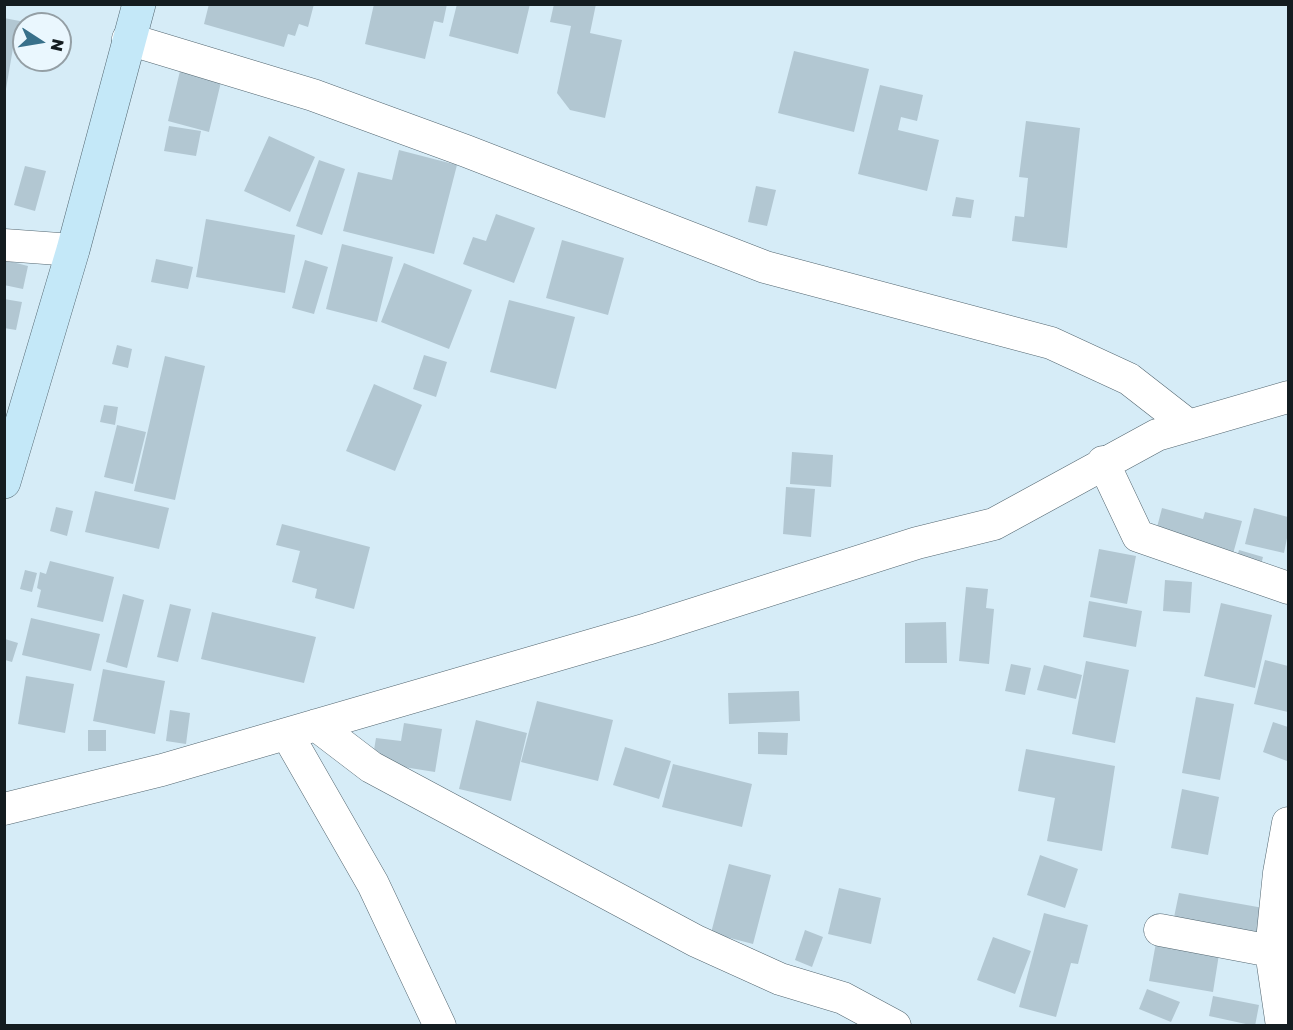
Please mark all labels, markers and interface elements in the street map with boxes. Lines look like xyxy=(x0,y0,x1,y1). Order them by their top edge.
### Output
north arrow xyxy=(12,12,72,72)
text: N xyxy=(47,37,69,53)

